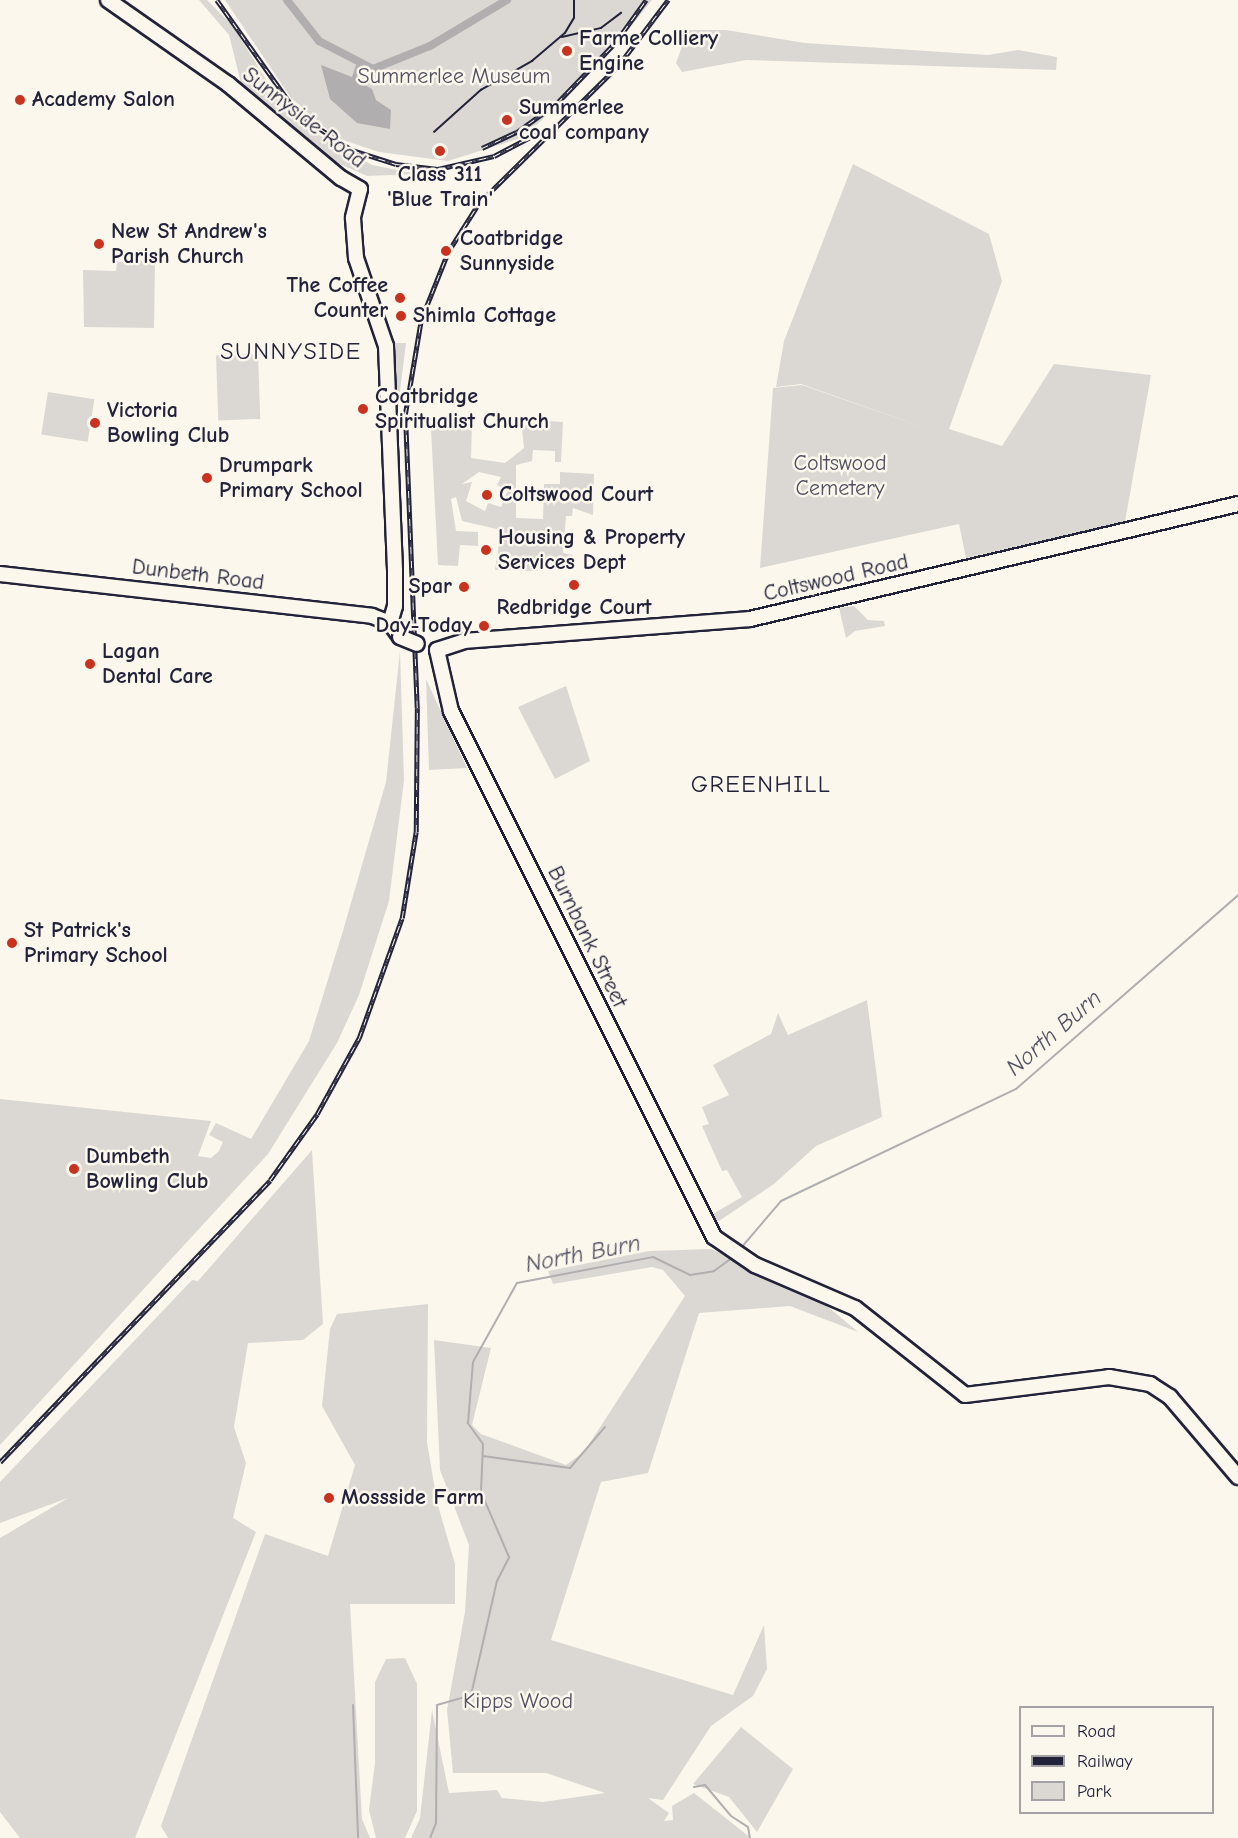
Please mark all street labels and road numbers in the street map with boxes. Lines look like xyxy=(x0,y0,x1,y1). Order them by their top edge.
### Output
street label: Sunnyside Road xyxy=(237,62,371,174)
street label: Coltswood Road xyxy=(761,548,911,608)
street label: Dunbeth Road xyxy=(130,554,266,596)
street label: Burnbank Street xyxy=(541,862,633,1012)

